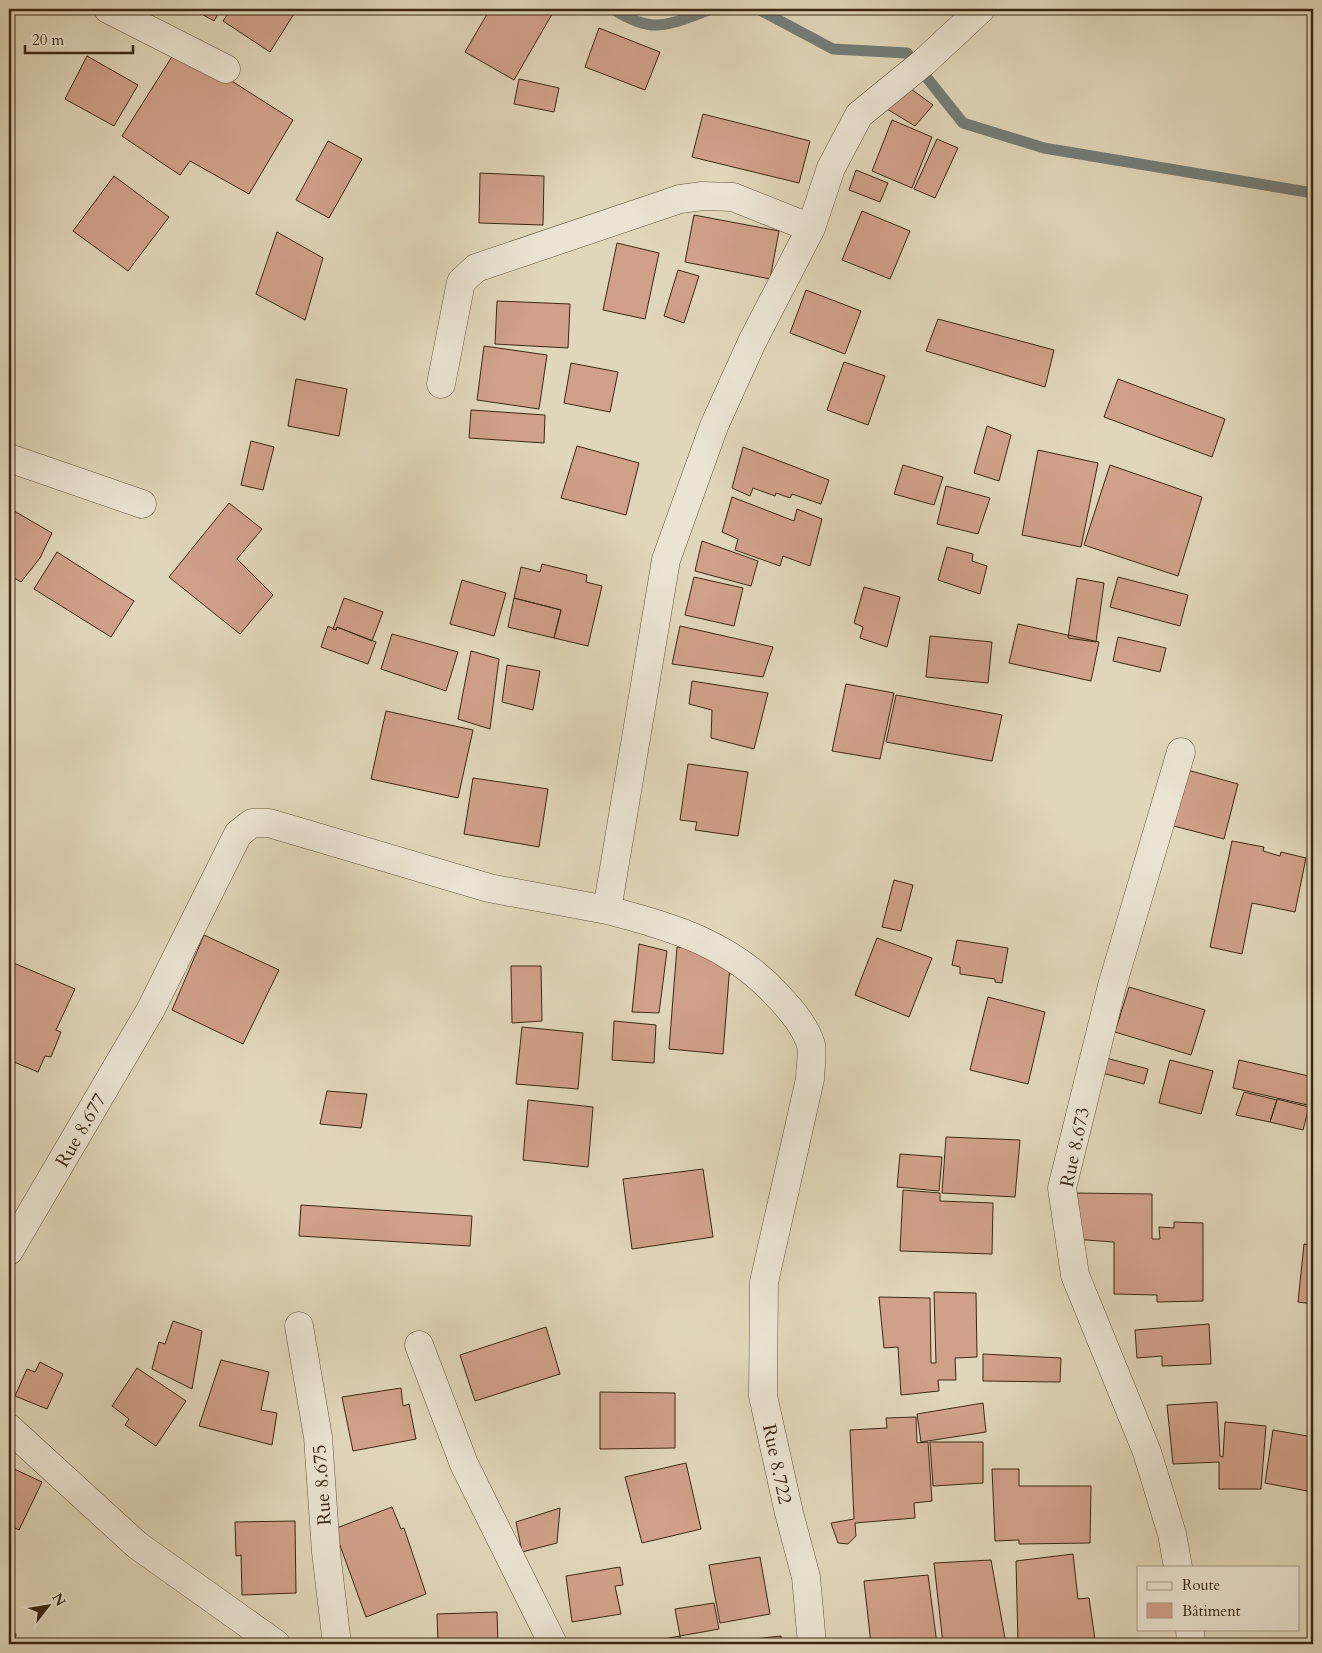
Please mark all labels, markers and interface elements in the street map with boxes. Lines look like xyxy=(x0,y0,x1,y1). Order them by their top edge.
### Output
scale bar xyxy=(25,22,132,54)
text: 20 m xyxy=(32,30,64,50)
street label: Rue 8.677 xyxy=(49,1089,113,1172)
street label: Rue 8.673 xyxy=(1054,1105,1096,1190)
street label: Rue 8.722 xyxy=(756,1422,798,1507)
street label: Rue 8.675 xyxy=(306,1444,338,1526)
legend xyxy=(1137,1566,1300,1630)
text: Route xyxy=(1182,1575,1220,1595)
north arrow xyxy=(22,1580,72,1630)
text: N xyxy=(47,1589,70,1610)
text: Bâtiment xyxy=(1182,1601,1241,1621)

